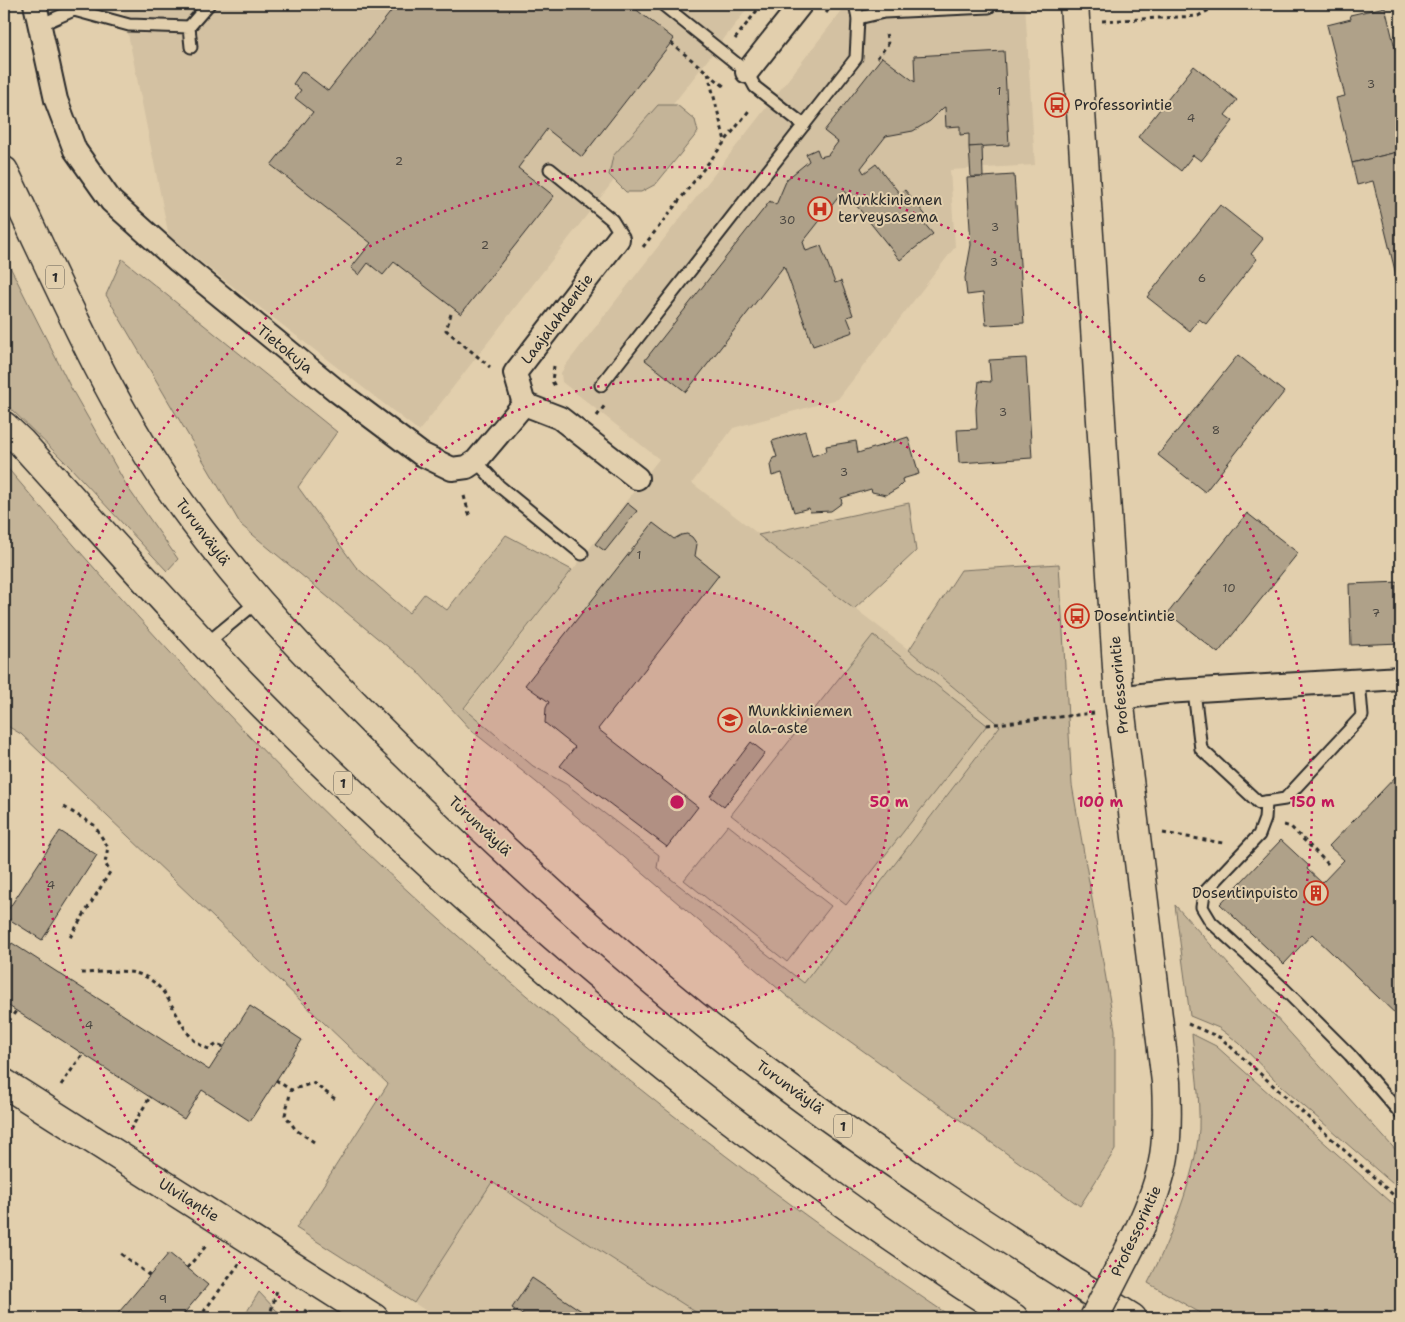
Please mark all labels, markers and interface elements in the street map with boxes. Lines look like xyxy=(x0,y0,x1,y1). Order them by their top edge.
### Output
house number: 3 xyxy=(1367,76,1375,92)
house number: 1 xyxy=(996,83,1002,99)
bus stop icon: Professorintie xyxy=(1044,92,1070,118)
place label: Professorintie xyxy=(1074,95,1172,115)
house number: 4 xyxy=(1187,110,1195,126)
house number: 2 xyxy=(395,153,403,169)
place label: Munkkiniemen terveysasema xyxy=(838,190,942,227)
hospital icon: Munkkiniemen terveysasema xyxy=(807,196,833,222)
house number: 30 xyxy=(779,212,795,228)
house number: 3 xyxy=(991,219,999,235)
house number: 2 xyxy=(481,237,489,253)
house number: 3 xyxy=(990,254,998,270)
road number: 1 xyxy=(46,266,64,288)
street label: Laajalahdentie xyxy=(516,270,598,368)
house number: 6 xyxy=(1198,270,1206,286)
street label: Tietokuja xyxy=(253,320,318,378)
house number: 3 xyxy=(999,404,1007,420)
house number: 8 xyxy=(1212,422,1220,438)
house number: 3 xyxy=(840,464,848,480)
street label: Turunväylä xyxy=(171,494,235,570)
house number: 1 xyxy=(636,547,642,563)
house number: 10 xyxy=(1222,580,1236,596)
bus stop icon: Dosentintie xyxy=(1064,603,1090,629)
house number: 7 xyxy=(1372,605,1380,621)
place label: Dosentintie xyxy=(1094,606,1175,626)
street label: Professorintie xyxy=(1105,635,1133,735)
place label: Munkkiniemen ala-aste xyxy=(748,701,852,738)
school or university icon: Munkkiniemen ala-aste xyxy=(717,707,743,733)
road number: 1 xyxy=(334,771,352,794)
street label: Turunväylä xyxy=(444,792,516,861)
text: 50 m xyxy=(870,792,909,812)
text: 100 m xyxy=(1077,792,1123,812)
text: 150 m xyxy=(1289,792,1335,812)
centre of rings xyxy=(668,793,686,811)
house number: 4 xyxy=(47,877,55,893)
building icon: Dosentinpuisto xyxy=(1303,880,1329,906)
place label: Dosentinpuisto xyxy=(1192,883,1298,903)
house number: 4 xyxy=(85,1017,93,1033)
street label: Turunväylä xyxy=(752,1056,829,1119)
road number: 1 xyxy=(834,1114,852,1138)
street label: Ulvilantie xyxy=(155,1174,223,1226)
street label: Professorintie xyxy=(1106,1182,1166,1280)
house number: 9 xyxy=(159,1291,167,1307)

